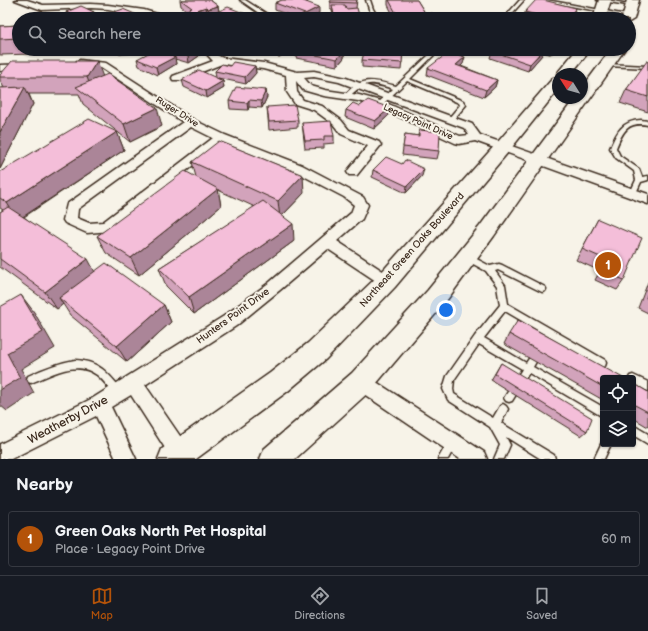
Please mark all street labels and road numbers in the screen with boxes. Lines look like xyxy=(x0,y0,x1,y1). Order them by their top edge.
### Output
street label: Ruger Drive xyxy=(153,94,201,130)
street label: Legacy Point Drive xyxy=(381,102,455,143)
street label: Northeast Green Oaks Boulevard xyxy=(357,190,467,310)
street label: Hunters Point Drive xyxy=(194,285,272,347)
street label: Weatherby Drive xyxy=(25,393,111,447)

